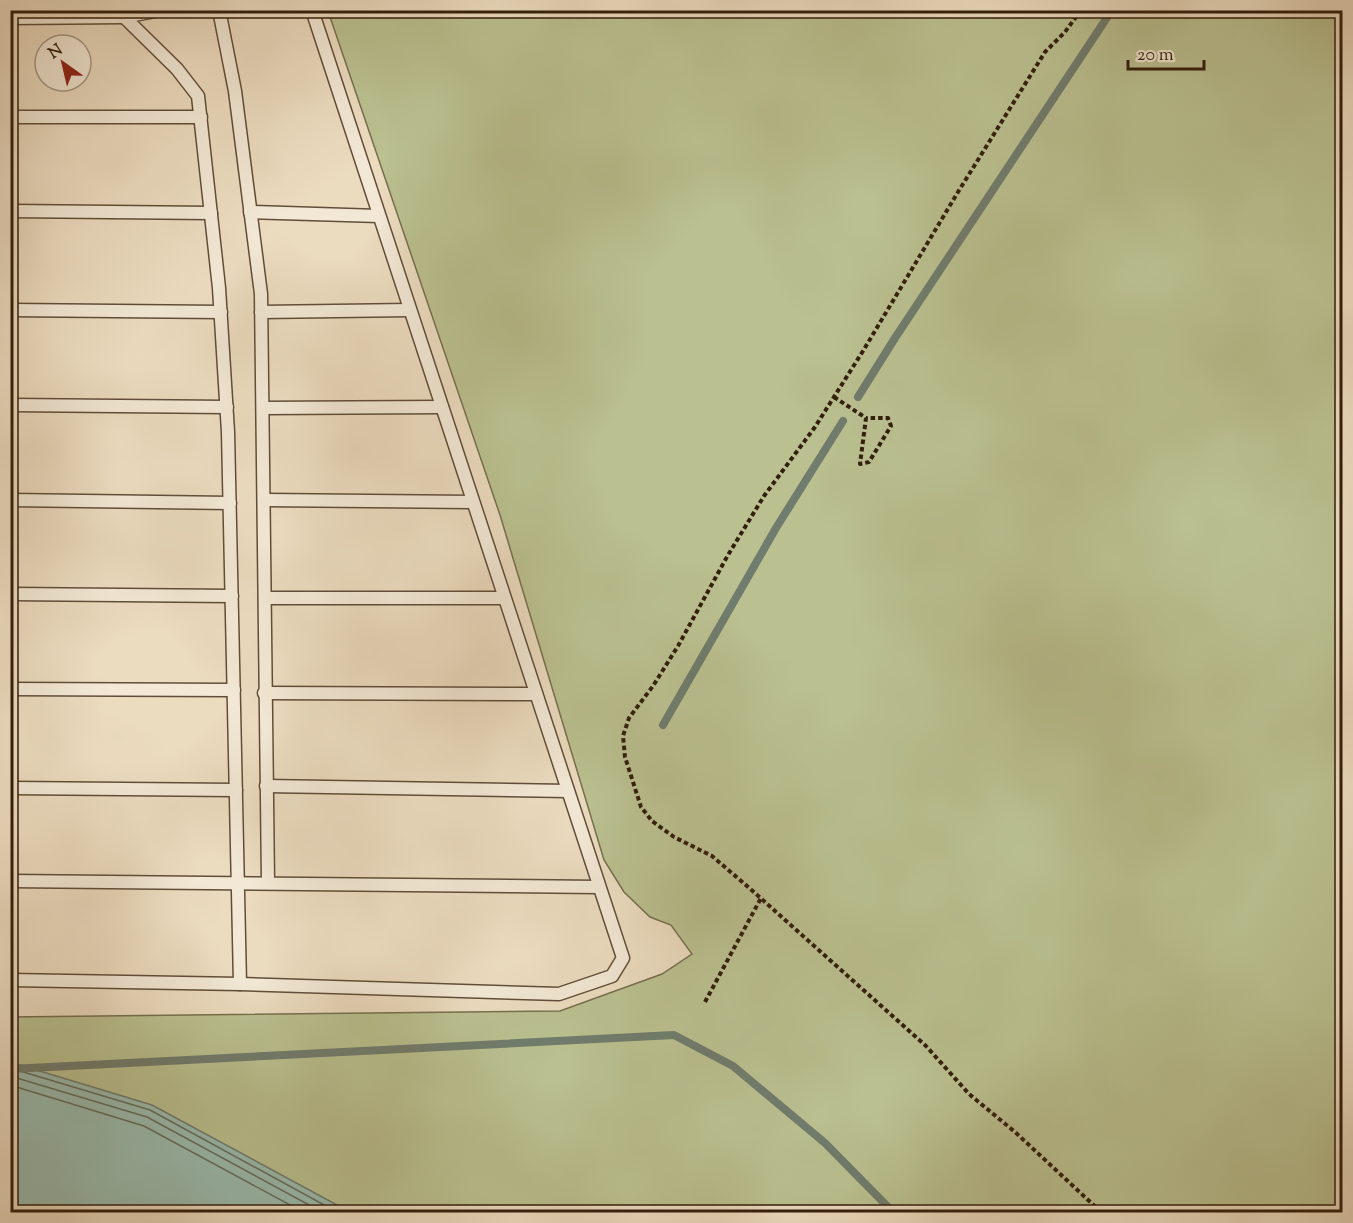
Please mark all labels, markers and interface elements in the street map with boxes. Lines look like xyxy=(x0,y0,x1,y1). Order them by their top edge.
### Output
north arrow xyxy=(33,33,93,93)
scale bar xyxy=(1128,33,1204,71)
text: N xyxy=(44,39,68,66)
text: 20 m xyxy=(1137,43,1174,69)

